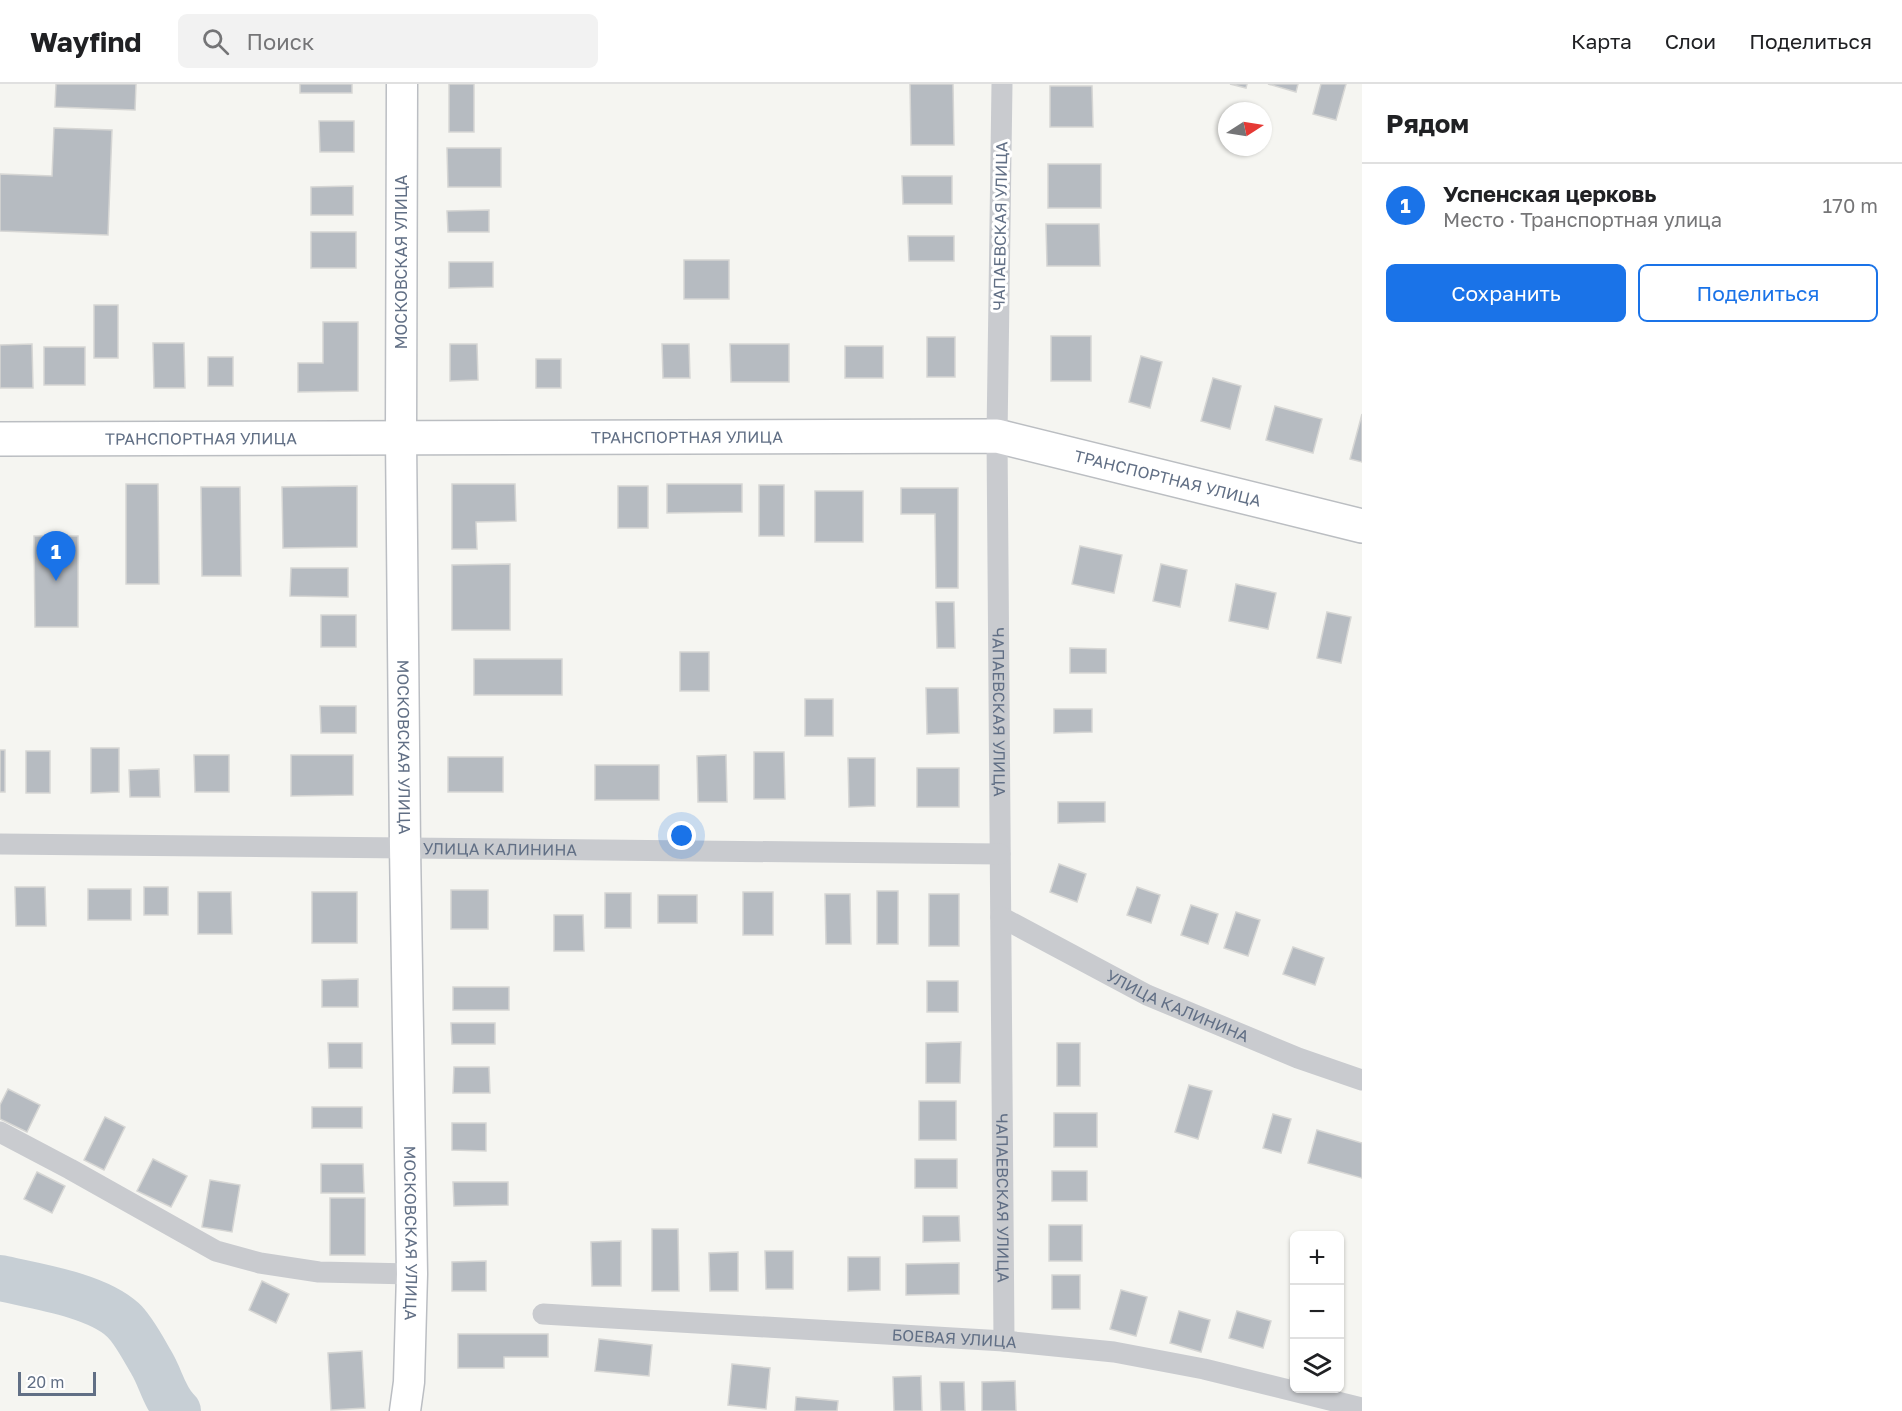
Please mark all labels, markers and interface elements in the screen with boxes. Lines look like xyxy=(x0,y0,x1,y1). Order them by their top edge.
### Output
search box xyxy=(178,14,598,68)
text: Wayfind xyxy=(30,25,142,58)
icon: search xyxy=(199,25,232,58)
text: Поиск xyxy=(247,28,314,55)
text: Карта xyxy=(1571,28,1632,54)
text: Слои xyxy=(1665,28,1716,54)
text: Поделиться xyxy=(1749,28,1872,54)
north arrow xyxy=(1218,102,1272,156)
text: Рядом xyxy=(1386,108,1469,139)
street label: ЧАПАЕВСКАЯ УЛИЦА xyxy=(989,141,1011,311)
street label: МОСКОВСКАЯ УЛИЦА xyxy=(391,174,411,349)
text: Успенская церковь xyxy=(1443,180,1656,207)
text: 1 xyxy=(1400,193,1411,217)
text: 170 m xyxy=(1823,193,1878,217)
text: Место · Транспортная улица xyxy=(1443,207,1722,231)
button: Сохранить xyxy=(1386,264,1626,322)
button: Поделиться xyxy=(1638,264,1878,322)
street label: ТРАНСПОРТНАЯ УЛИЦА xyxy=(591,427,783,447)
street label: ТРАНСПОРТНАЯ УЛИЦА xyxy=(105,428,297,449)
street label: ТРАНСПОРТНАЯ УЛИЦА xyxy=(1072,445,1264,511)
pin: 1 xyxy=(36,532,76,581)
street label: ЧАПАЕВСКАЯ УЛИЦА xyxy=(988,627,1010,797)
street label: МОСКОВСКАЯ УЛИЦА xyxy=(393,659,415,835)
your location xyxy=(667,821,696,850)
street label: УЛИЦА КАЛИНИНА xyxy=(423,838,578,860)
street label: УЛИЦА КАЛИНИНА xyxy=(1103,965,1252,1047)
street label: ЧАПАЕВСКАЯ УЛИЦА xyxy=(992,1113,1014,1283)
street label: МОСКОВСКАЯ УЛИЦА xyxy=(400,1145,422,1321)
map controls xyxy=(1290,1231,1344,1393)
button: + xyxy=(1290,1231,1344,1285)
button: − xyxy=(1290,1285,1344,1339)
street label: БОЕВАЯ УЛИЦА xyxy=(891,1324,1018,1352)
button: layers xyxy=(1290,1339,1344,1393)
scale bar xyxy=(18,1369,96,1396)
text: 20 m xyxy=(27,1372,64,1392)

